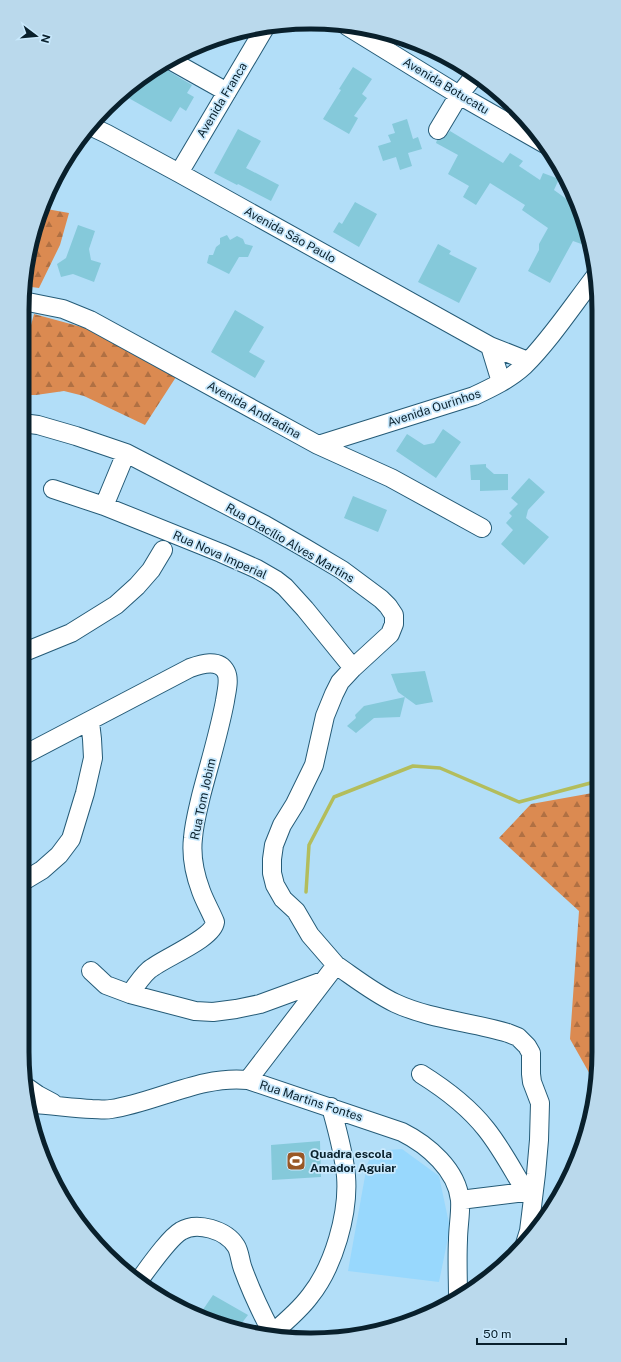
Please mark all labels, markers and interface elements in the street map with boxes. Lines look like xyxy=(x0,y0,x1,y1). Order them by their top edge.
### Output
north arrow xyxy=(16,16,56,56)
text: N xyxy=(39,33,53,45)
street label: Avenida Botucatu xyxy=(401,55,492,117)
street label: Avenida Franca xyxy=(194,60,250,140)
street label: Avenida São Paulo xyxy=(242,204,338,266)
street label: Avenida Andradina xyxy=(205,378,303,442)
street label: Avenida Ourinhos xyxy=(386,386,482,430)
street label: Rua Otacílio Alves Martins xyxy=(223,500,357,586)
street label: Rua Nova Imperial xyxy=(171,528,269,582)
street label: Rua Tom Jobim xyxy=(188,757,218,841)
street label: Rua Martins Fontes xyxy=(258,1078,364,1124)
place label: Quadra escola Amador Aguiar xyxy=(310,1147,396,1175)
sports icon: Quadra escola Amador Aguiar xyxy=(285,1150,307,1172)
scale bar xyxy=(477,1320,566,1346)
text: 50 m xyxy=(483,1327,511,1341)

